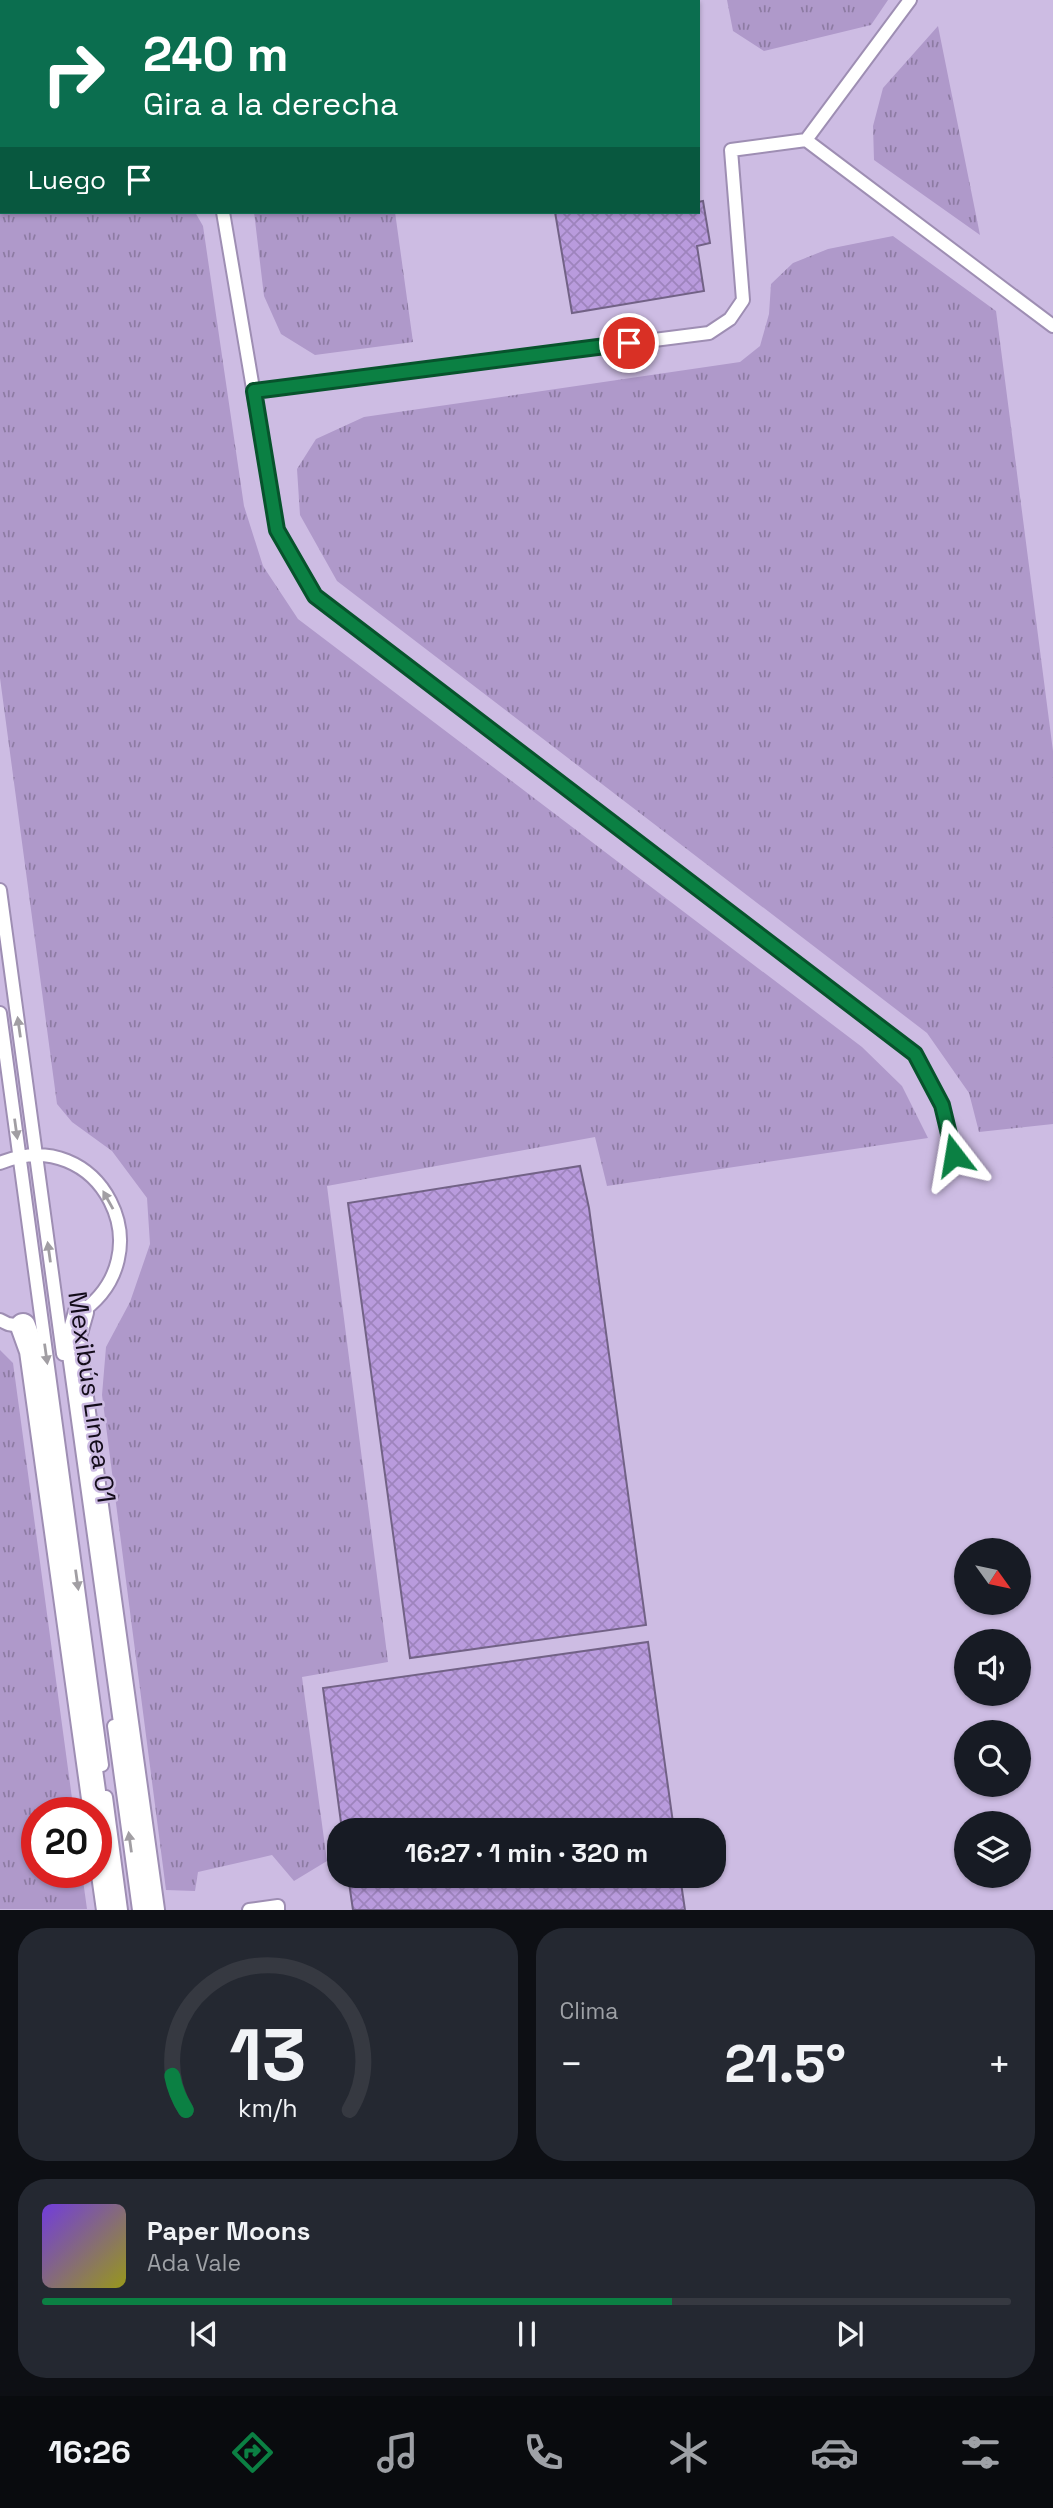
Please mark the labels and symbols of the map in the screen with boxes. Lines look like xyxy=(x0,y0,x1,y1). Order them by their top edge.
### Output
pin xyxy=(599,313,659,373)
one-way arrow xyxy=(13,1016,24,1038)
one-way arrow xyxy=(10,1118,21,1140)
position arrow xyxy=(917,1118,991,1192)
one-way arrow xyxy=(102,1190,114,1209)
one-way arrow xyxy=(44,1241,55,1263)
street label: Mexibús Línea 01 xyxy=(60,1289,124,1505)
one-way arrow xyxy=(41,1344,52,1366)
north arrow xyxy=(954,1538,1031,1615)
one-way arrow xyxy=(71,1569,82,1591)
speed limit sign: 20 xyxy=(21,1797,112,1888)
one-way arrow xyxy=(124,1831,135,1853)

